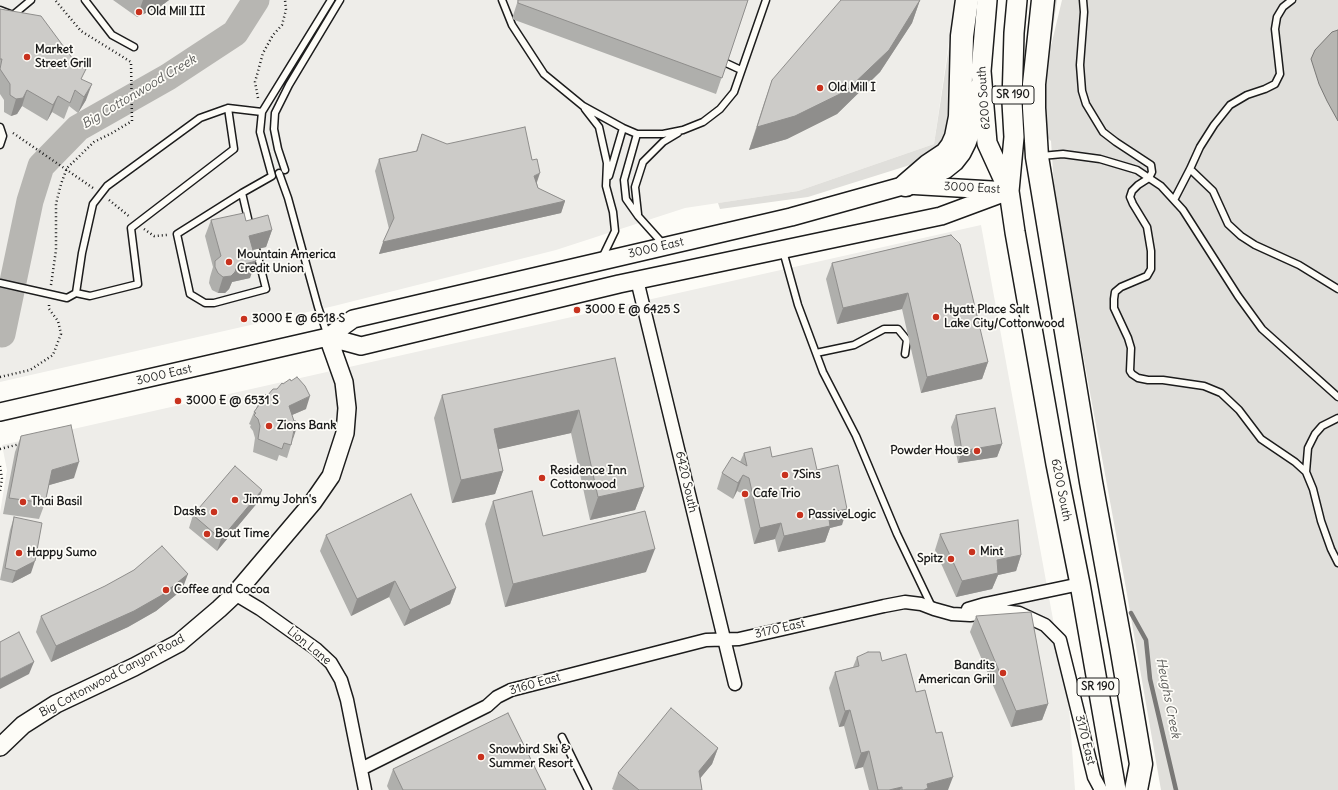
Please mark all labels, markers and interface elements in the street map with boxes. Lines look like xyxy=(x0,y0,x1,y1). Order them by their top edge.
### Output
place label: Old Mill III xyxy=(147,5,205,19)
marker: Old Mill III xyxy=(134,7,144,17)
place label: Market Street Grill xyxy=(35,43,92,71)
marker: Market Street Grill xyxy=(22,52,32,62)
water label: Big Cottonwood Creek xyxy=(79,52,199,132)
street label: 6200 South xyxy=(975,66,993,130)
place label: Old Mill I xyxy=(828,81,876,95)
marker: Old Mill I xyxy=(815,83,825,93)
road number: SR 190 xyxy=(992,86,1034,104)
street label: 3000 East xyxy=(943,179,1001,197)
street label: 3000 East xyxy=(627,235,685,261)
place label: Mountain America Credit Union xyxy=(237,248,336,276)
marker: Mountain America Credit Union xyxy=(224,257,234,267)
place label: 3000 E @ 6425 S xyxy=(585,303,680,317)
place label: Hyatt Place Salt Lake City/Cottonwood xyxy=(944,303,1065,331)
marker: 3000 E @ 6425 S xyxy=(572,305,582,315)
place label: 3000 E @ 6518 S xyxy=(252,312,345,326)
marker: Hyatt Place Salt Lake City/Cottonwood xyxy=(931,312,941,322)
marker: 3000 E @ 6518 S xyxy=(239,314,249,324)
street label: 3000 East xyxy=(135,362,193,388)
place label: 3000 E @ 6531 S xyxy=(186,394,279,408)
marker: 3000 E @ 6531 S xyxy=(173,396,183,406)
place label: Zions Bank xyxy=(277,419,336,433)
marker: Zions Bank xyxy=(264,421,274,431)
place label: Powder House xyxy=(890,444,969,458)
marker: Powder House xyxy=(972,446,982,456)
street label: 6420 South xyxy=(672,450,700,514)
street label: 6200 South xyxy=(1048,457,1074,523)
place label: Residence Inn Cottonwood xyxy=(550,464,627,492)
place label: 7Sins xyxy=(793,468,821,482)
marker: 7Sins xyxy=(780,470,790,480)
marker: Residence Inn Cottonwood xyxy=(537,473,547,483)
place label: Cafe Trio xyxy=(753,487,800,501)
marker: Cafe Trio xyxy=(740,489,750,499)
place label: Jimmy John's xyxy=(243,493,317,507)
place label: Thai Basil xyxy=(31,495,82,509)
marker: Jimmy John's xyxy=(230,495,240,505)
marker: Thai Basil xyxy=(18,497,28,507)
place label: Dasks xyxy=(174,505,206,519)
marker: Dasks xyxy=(209,507,219,517)
place label: PassiveLogic xyxy=(808,508,876,522)
marker: PassiveLogic xyxy=(795,510,805,520)
place label: Bout Time xyxy=(215,527,269,541)
marker: Bout Time xyxy=(202,529,212,539)
place label: Mint xyxy=(980,545,1003,559)
place label: Happy Sumo xyxy=(27,546,97,560)
marker: Mint xyxy=(967,547,977,557)
marker: Happy Sumo xyxy=(14,548,24,558)
place label: Spitz xyxy=(917,552,943,566)
marker: Spitz xyxy=(946,554,956,564)
place label: Coffee and Cocoa xyxy=(174,583,270,597)
marker: Coffee and Cocoa xyxy=(161,585,171,595)
street label: 3170 East xyxy=(753,616,807,642)
street label: Lion Lane xyxy=(284,624,334,668)
street label: Big Cottonwood Canyon Road xyxy=(37,632,187,720)
water label: Heughs Creek xyxy=(1153,656,1183,740)
place label: Bandits American Grill xyxy=(918,659,995,687)
marker: Bandits American Grill xyxy=(998,668,1008,678)
street label: 3160 East xyxy=(508,670,562,698)
road number: SR 190 xyxy=(1077,678,1119,696)
street label: 3170 East xyxy=(1072,713,1098,767)
place label: Snowbird Ski & Summer Resort xyxy=(489,743,573,771)
marker: Snowbird Ski & Summer Resort xyxy=(476,752,486,762)

